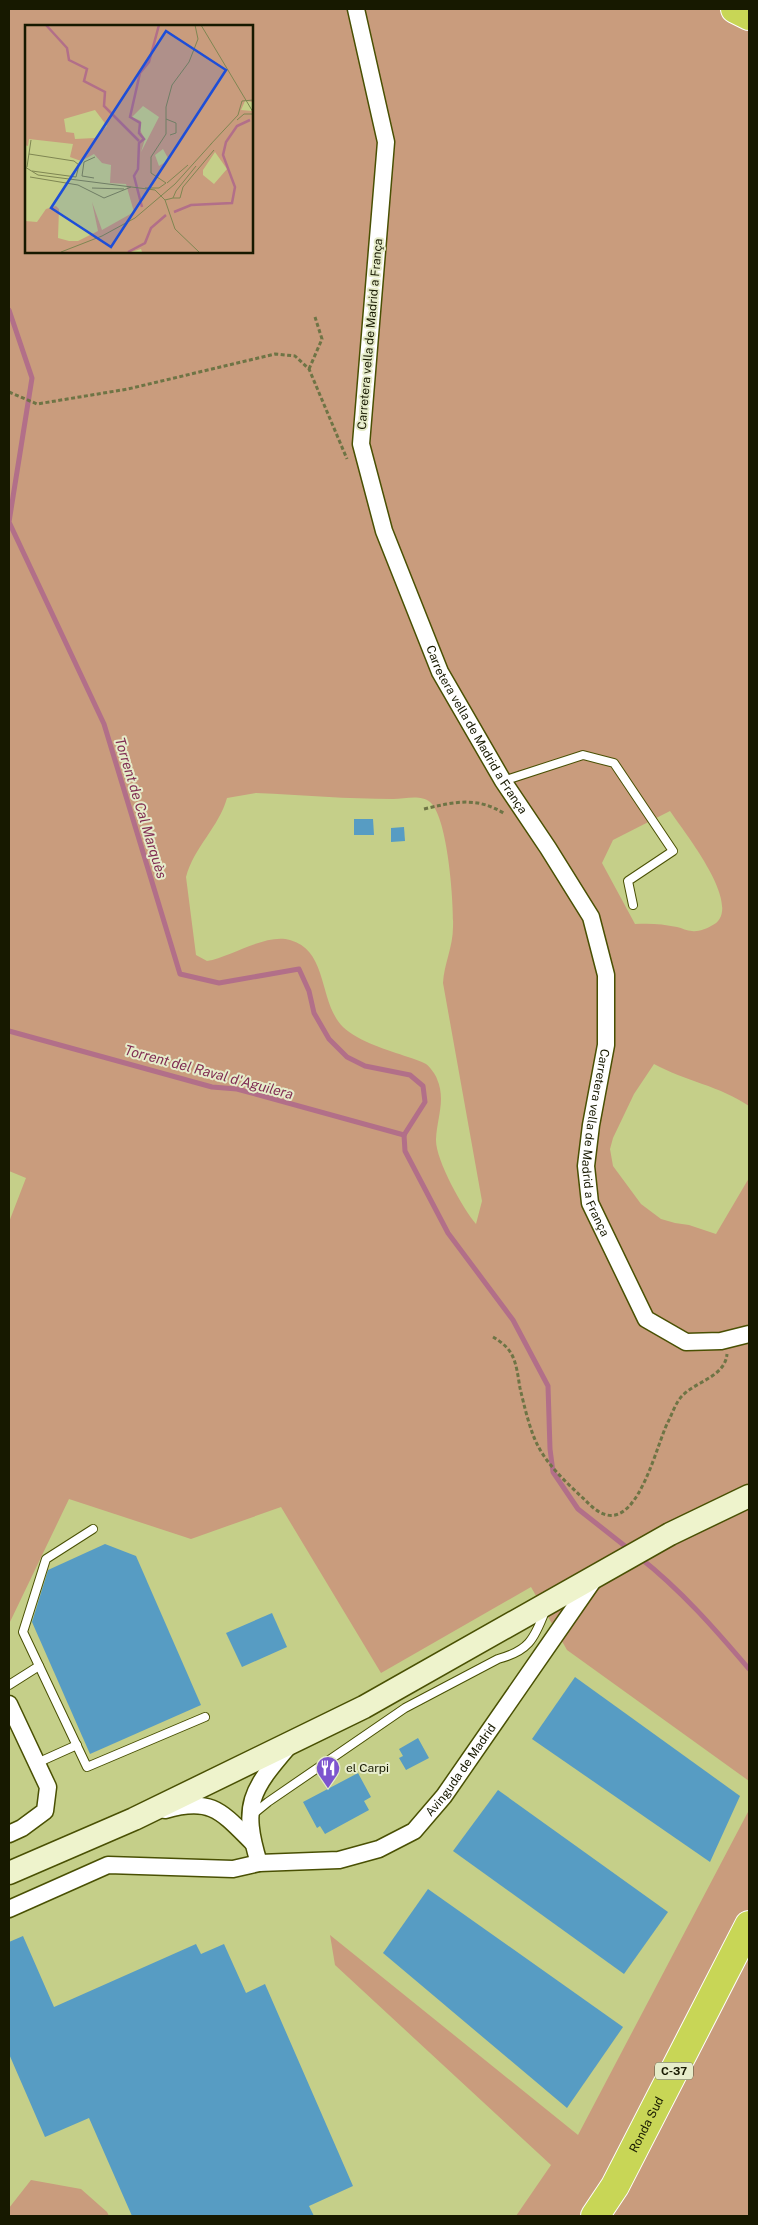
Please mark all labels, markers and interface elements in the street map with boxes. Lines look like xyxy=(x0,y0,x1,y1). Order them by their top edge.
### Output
inset map xyxy=(25,25,252,252)
street label: Carretera vella de Madrid a França xyxy=(355,238,385,430)
street label: Carretera vella de Madrid a França xyxy=(423,643,530,817)
water label: Torrent de Cal Marquès xyxy=(112,735,170,881)
water label: Torrent del Raval d'Aguilera xyxy=(123,1042,295,1102)
street label: Carretera vella de Madrid a França xyxy=(598,1046,616,1238)
text: Carretera vella de Madrid a França xyxy=(579,1048,612,1239)
street label: Avinguda de Madrid xyxy=(423,1721,499,1819)
restaurant icon: el Carpi xyxy=(315,1755,341,1789)
place label: el Carpi xyxy=(346,1761,389,1775)
road number: C-37 xyxy=(655,2062,693,2080)
street label: Ronda Sud xyxy=(626,2095,667,2155)

